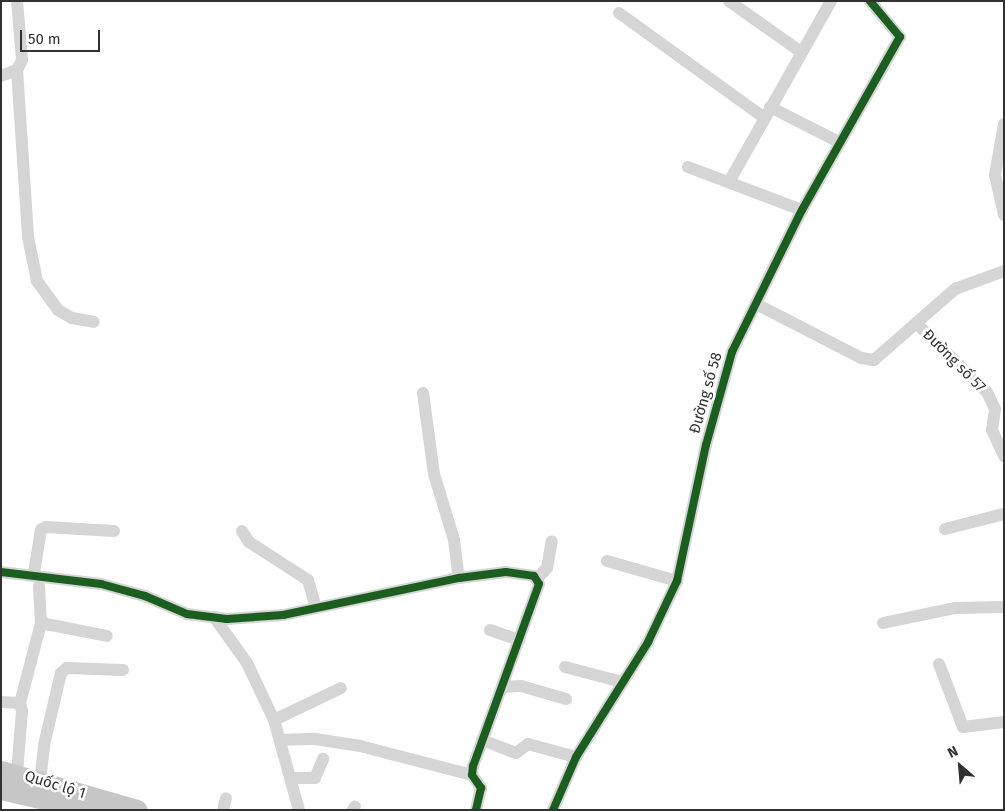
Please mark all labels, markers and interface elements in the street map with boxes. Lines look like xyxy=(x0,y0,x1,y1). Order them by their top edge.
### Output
scale bar xyxy=(22,20,102,52)
text: 50 m xyxy=(28,30,61,48)
street label: Đường số 57 xyxy=(919,326,989,396)
street label: Đường số 58 xyxy=(686,350,726,436)
north arrow xyxy=(935,741,985,791)
text: N xyxy=(945,743,961,762)
street label: Quốc lộ 1 xyxy=(22,767,88,803)

